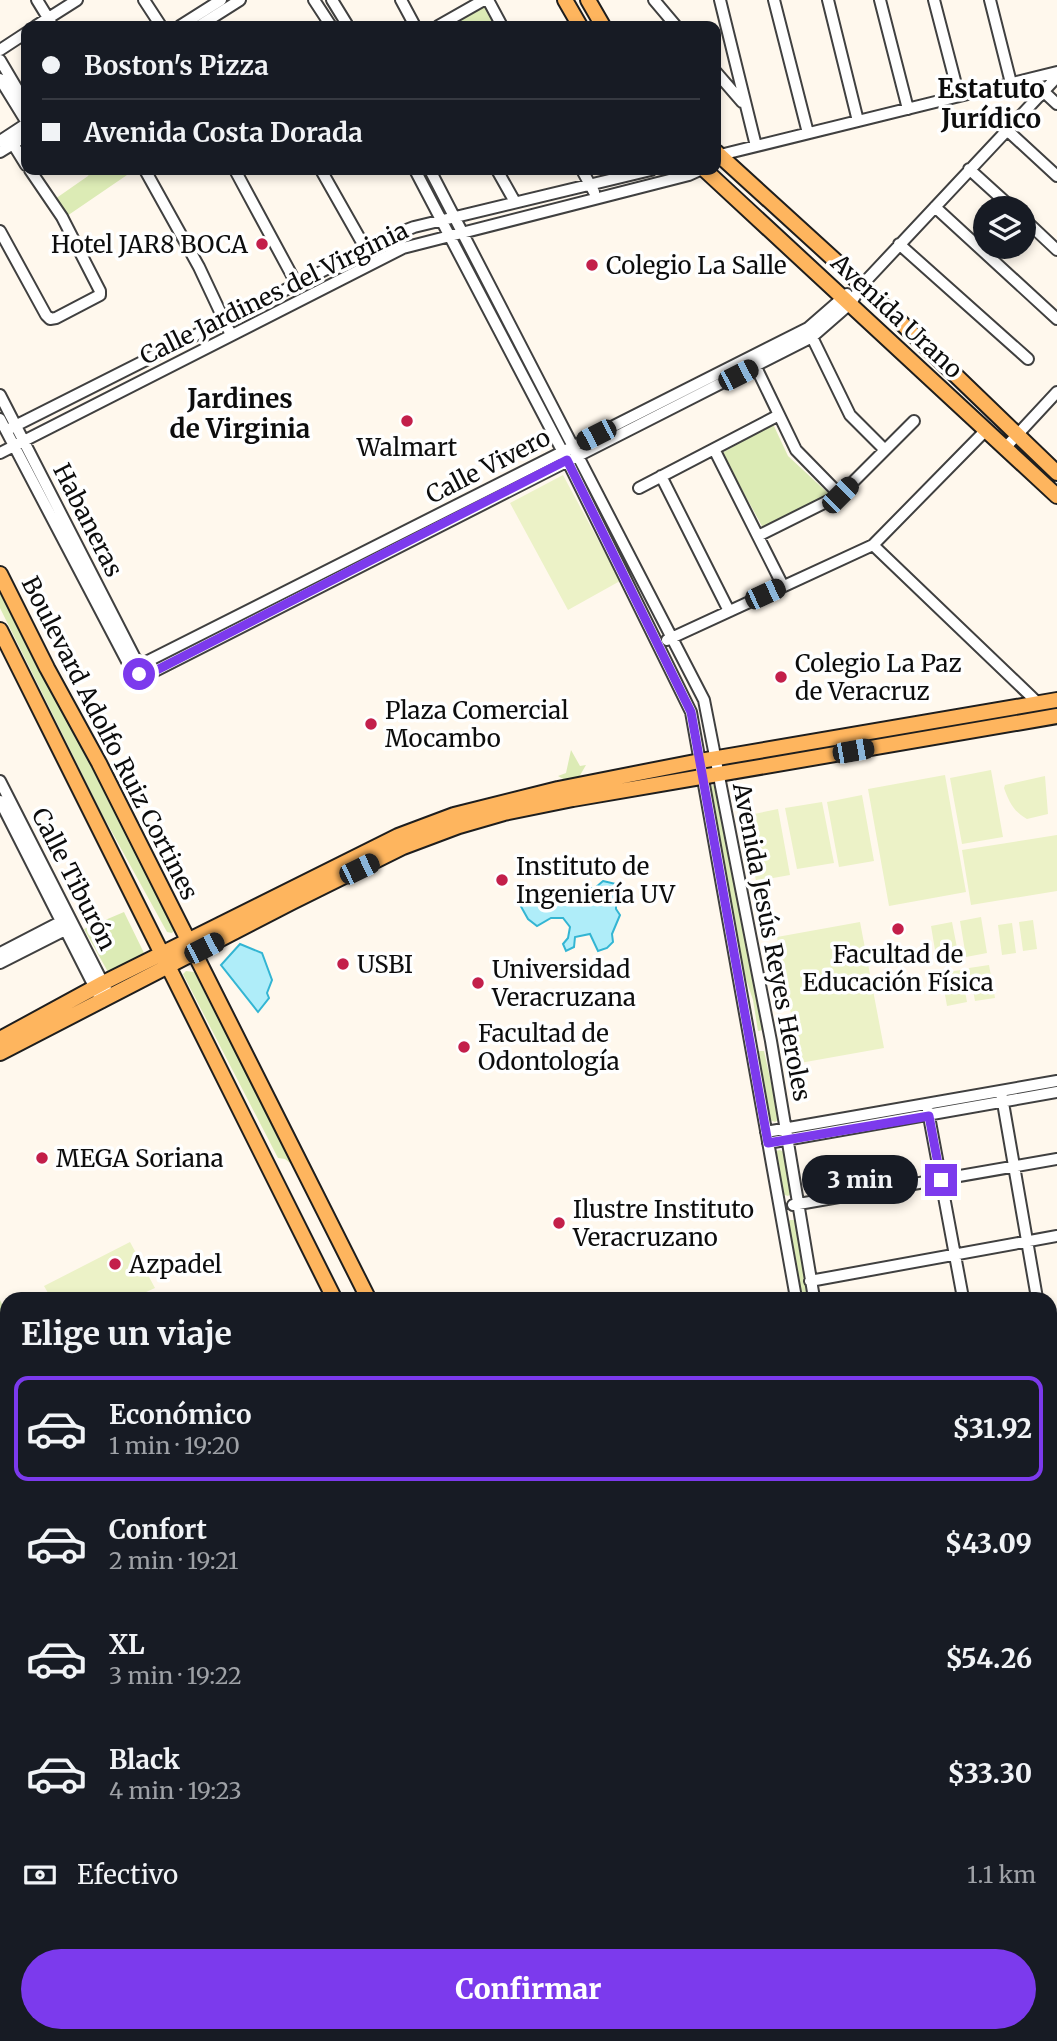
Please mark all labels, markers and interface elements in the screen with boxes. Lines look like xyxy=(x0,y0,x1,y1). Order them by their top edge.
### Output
text: Boston's Pizza xyxy=(84,49,269,82)
district label: Estatuto Jurídico xyxy=(937,72,1045,135)
text: Avenida Costa Dorada xyxy=(84,116,363,149)
map controls xyxy=(973,196,1036,259)
button: layers xyxy=(973,196,1036,259)
street label: Calle Jardines del Virginia xyxy=(135,214,413,372)
place label: Hotel JAR8 BOCA xyxy=(51,229,249,260)
marker: Hotel JAR8 BOCA xyxy=(254,236,270,252)
street label: Avenida Urano xyxy=(824,246,969,385)
place label: Colegio La Salle xyxy=(606,250,787,281)
marker: Colegio La Salle xyxy=(584,257,600,273)
car xyxy=(715,356,762,394)
district label: Jardines de Virginia xyxy=(170,382,310,445)
marker: Walmart xyxy=(399,413,415,429)
car xyxy=(573,416,620,454)
street label: Calle Vivero xyxy=(421,421,555,511)
place label: Walmart xyxy=(356,432,458,463)
street label: Habaneras xyxy=(46,458,130,582)
car xyxy=(818,473,863,517)
street label: Boulevard Adolfo Ruiz Cortines xyxy=(15,571,205,905)
car xyxy=(742,576,789,612)
place label: Colegio La Paz de Veracruz xyxy=(795,648,962,707)
route start xyxy=(123,658,155,690)
marker: Colegio La Paz de Veracruz xyxy=(773,669,789,685)
place label: Plaza Comercial Mocambo xyxy=(385,695,569,754)
marker: Plaza Comercial Mocambo xyxy=(363,716,379,732)
car xyxy=(831,737,876,765)
street label: Avenida Jesús Reyes Heroles xyxy=(726,779,818,1104)
street label: Calle Tiburón xyxy=(25,803,123,955)
car xyxy=(336,850,383,888)
place label: Instituto de Ingeniería UV xyxy=(516,851,676,910)
marker: Instituto de Ingeniería UV xyxy=(494,872,510,888)
marker: Facultad de Educación Física xyxy=(890,921,906,937)
car xyxy=(181,929,228,967)
place label: Facultad de Educación Física xyxy=(802,939,994,998)
place label: USBI xyxy=(357,949,413,980)
place label: Universidad Veracruzana xyxy=(491,954,636,1013)
marker: USBI xyxy=(335,956,351,972)
marker: Universidad Veracruzana xyxy=(470,975,486,991)
place label: Facultad de Odontología xyxy=(478,1018,620,1077)
marker: Facultad de Odontología xyxy=(456,1039,472,1055)
place label: MEGA Soriana xyxy=(56,1143,224,1174)
marker: MEGA Soriana xyxy=(34,1150,50,1166)
callout: 3 min xyxy=(801,1156,916,1204)
route end xyxy=(925,1164,957,1196)
text: 3 min xyxy=(827,1165,893,1194)
place label: Ilustre Instituto Veracruzano xyxy=(572,1194,754,1253)
marker: Ilustre Instituto Veracruzano xyxy=(551,1215,567,1231)
place label: Azpadel xyxy=(128,1249,222,1280)
marker: Azpadel xyxy=(107,1256,123,1272)
text: Elige un viaje xyxy=(21,1314,232,1354)
icon: car xyxy=(25,1397,88,1460)
text: Económico xyxy=(109,1398,252,1431)
text: $31.92 xyxy=(953,1412,1032,1445)
text: 1 min · 19:20 xyxy=(109,1431,240,1460)
icon: car xyxy=(25,1512,88,1575)
text: Confort xyxy=(109,1513,207,1546)
text: $43.09 xyxy=(945,1527,1032,1560)
text: 2 min · 19:21 xyxy=(109,1546,238,1575)
icon: car xyxy=(25,1627,88,1690)
text: XL xyxy=(109,1628,145,1661)
text: $54.26 xyxy=(945,1642,1032,1675)
text: 3 min · 19:22 xyxy=(109,1661,242,1690)
icon: car xyxy=(25,1742,88,1805)
text: Black xyxy=(109,1743,180,1776)
text: $33.30 xyxy=(948,1757,1032,1790)
text: 4 min · 19:23 xyxy=(109,1776,242,1805)
icon: cash xyxy=(21,1856,59,1894)
text: Efectivo xyxy=(77,1858,178,1891)
text: 1.1 km xyxy=(967,1860,1036,1889)
button: Confirmar xyxy=(21,1949,1036,2029)

